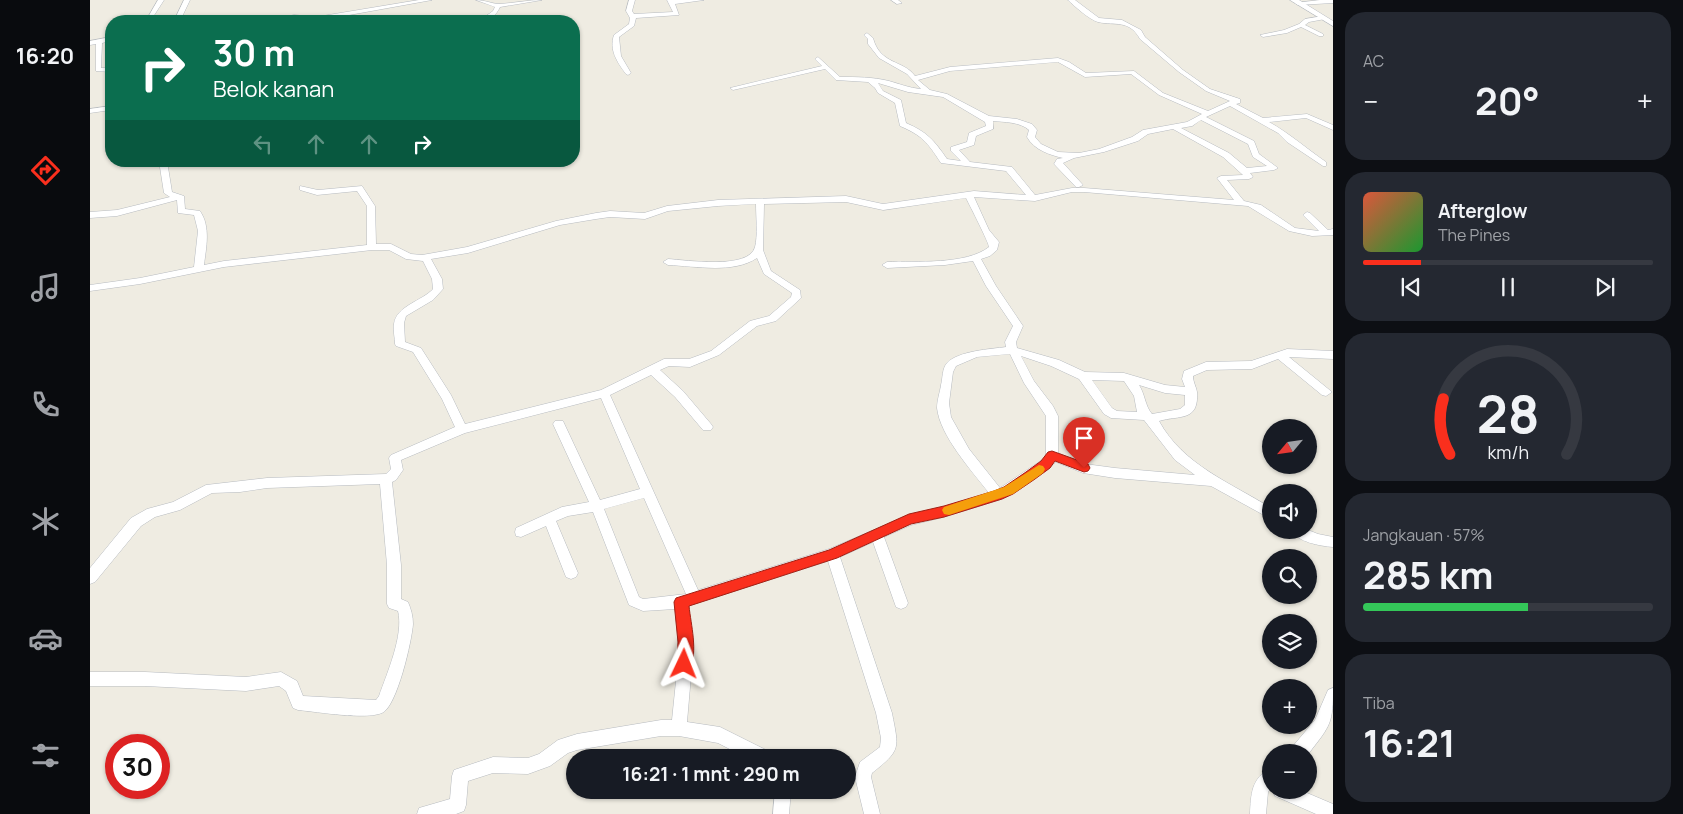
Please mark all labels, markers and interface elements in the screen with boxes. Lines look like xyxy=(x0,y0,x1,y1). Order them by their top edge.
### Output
text: 30 m xyxy=(213,29,295,77)
icon: right xyxy=(130,35,195,100)
text: 16:20 xyxy=(16,41,74,71)
text: AC xyxy=(1363,50,1384,72)
text: Belok kanan xyxy=(213,74,334,104)
text: 20° xyxy=(1475,74,1540,126)
text: − xyxy=(1363,82,1378,120)
text: + xyxy=(1637,82,1653,120)
icon: left xyxy=(249,130,277,158)
icon: ahead xyxy=(302,130,330,158)
icon: ahead xyxy=(355,130,383,158)
icon: right xyxy=(408,130,436,158)
icon: directions xyxy=(28,153,63,188)
text: Afterglow xyxy=(1438,198,1527,224)
text: The Pines xyxy=(1438,224,1510,246)
icon: music xyxy=(28,270,63,305)
icon: previous xyxy=(1397,273,1425,301)
icon: pause xyxy=(1494,273,1522,301)
icon: next xyxy=(1591,273,1619,301)
text: 28 xyxy=(1477,378,1539,449)
icon: phone xyxy=(28,387,63,422)
pin xyxy=(1063,417,1105,468)
north arrow xyxy=(1262,419,1318,474)
map controls xyxy=(1262,419,1317,799)
icon: arrive xyxy=(1070,424,1098,452)
text: km/h xyxy=(1487,440,1529,464)
button: sound xyxy=(1262,484,1317,539)
icon: climate xyxy=(28,504,63,539)
text: Jangkauan · 57% xyxy=(1363,524,1485,546)
text: 285 km xyxy=(1363,548,1493,600)
button: search xyxy=(1262,549,1317,604)
button: layers xyxy=(1262,614,1317,669)
icon: car xyxy=(28,621,63,656)
position arrow xyxy=(657,637,709,689)
button: + xyxy=(1262,679,1317,734)
text: Tiba xyxy=(1363,692,1395,714)
text: 16:21 xyxy=(1363,716,1456,768)
speed limit sign: 30 xyxy=(105,734,170,799)
icon: filters xyxy=(28,738,63,773)
button: − xyxy=(1262,744,1317,799)
text: 16:21 · 1 mnt · 290 m xyxy=(622,761,800,787)

